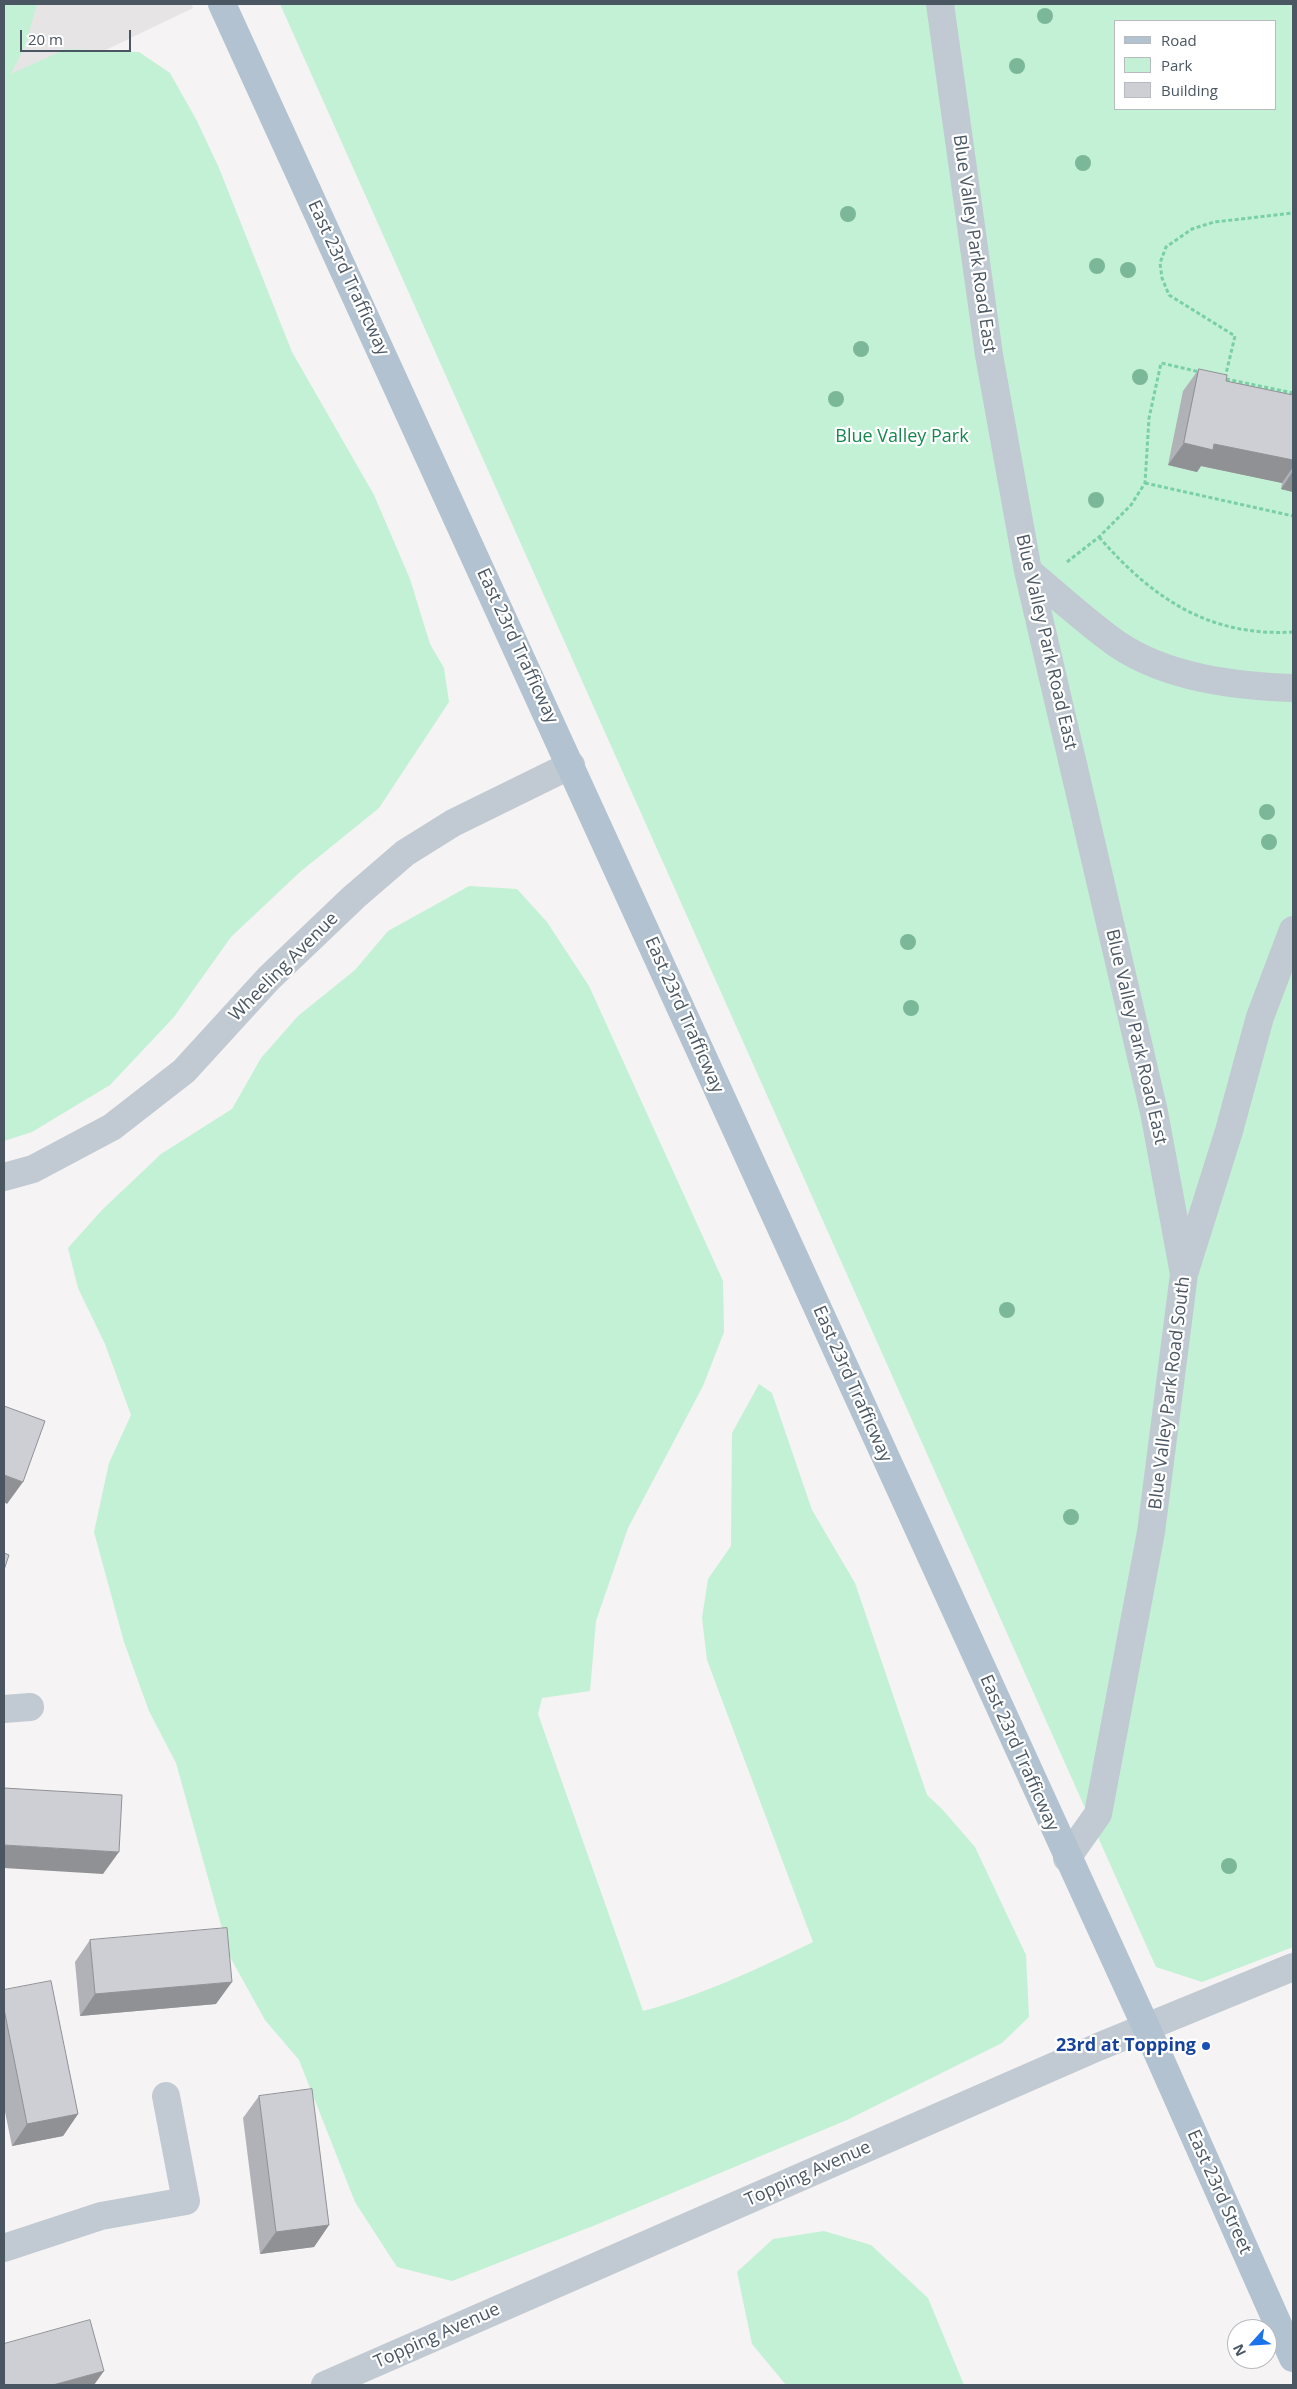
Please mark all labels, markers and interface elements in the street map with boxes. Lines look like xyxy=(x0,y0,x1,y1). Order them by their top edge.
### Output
scale bar xyxy=(22,20,134,52)
legend xyxy=(1114,20,1277,110)
text: 20 m xyxy=(28,29,63,49)
text: Road xyxy=(1161,30,1197,50)
text: Park xyxy=(1161,55,1192,75)
text: Building xyxy=(1161,80,1218,100)
street label: Blue Valley Park Road East xyxy=(948,133,1000,355)
street label: East 23rd Trafficway xyxy=(303,197,393,359)
park label: Blue Valley Park xyxy=(835,426,969,448)
street label: Blue Valley Park Road East xyxy=(1011,532,1081,752)
street label: East 23rd Trafficway xyxy=(472,565,562,727)
street label: Wheeling Avenue xyxy=(225,908,343,1026)
street label: Blue Valley Park Road East xyxy=(1101,927,1171,1147)
street label: East 23rd Trafficway xyxy=(640,933,728,1097)
street label: Blue Valley Park Road South xyxy=(1145,1275,1195,1511)
street label: East 23rd Trafficway xyxy=(808,1302,896,1466)
street label: East 23rd Trafficway xyxy=(975,1671,1063,1835)
place label: 23rd at Topping xyxy=(1056,2035,1196,2057)
marker: 23rd at Topping xyxy=(1200,2040,1212,2052)
street label: East 23rd Street xyxy=(1182,2127,1256,2257)
street label: Topping Avenue xyxy=(742,2137,874,2211)
street label: Topping Avenue xyxy=(371,2299,503,2373)
north arrow xyxy=(1227,2319,1277,2369)
text: N xyxy=(1228,2341,1250,2360)

